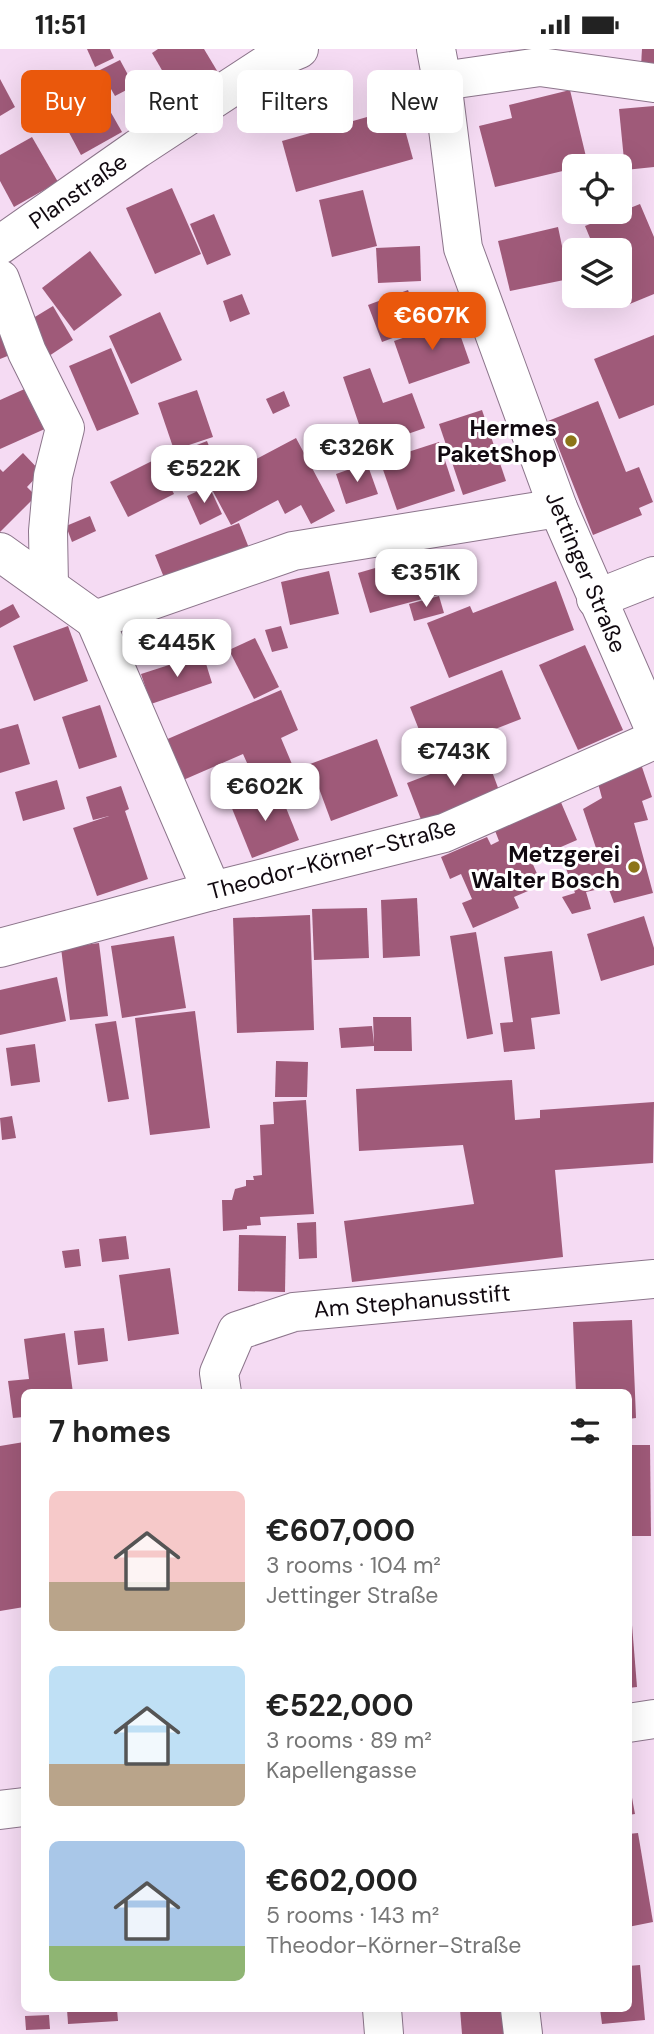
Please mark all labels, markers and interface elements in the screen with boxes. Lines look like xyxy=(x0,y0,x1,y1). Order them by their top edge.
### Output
text: 11:51 xyxy=(35,8,86,42)
chip: Buy xyxy=(21,70,111,133)
chip: Rent xyxy=(125,70,223,133)
chip: Filters xyxy=(237,70,353,133)
chip: New xyxy=(367,70,463,133)
street label: Planstraße xyxy=(23,146,133,236)
map controls xyxy=(562,154,632,308)
button: locate xyxy=(562,154,632,224)
button: layers xyxy=(562,238,632,308)
pin: €607K xyxy=(383,293,481,352)
text: €607K xyxy=(394,300,470,330)
place label: Hermes PaketShop xyxy=(437,413,557,469)
pin: €326K xyxy=(308,425,406,484)
text: €326K xyxy=(320,432,394,462)
marker: Hermes PaketShop xyxy=(563,433,579,449)
pin: €522K xyxy=(155,445,253,505)
text: €522K xyxy=(167,453,241,483)
street label: Jettinger Straße xyxy=(539,487,633,657)
pin: €351K xyxy=(377,549,475,609)
text: €351K xyxy=(391,557,461,587)
pin: €445K xyxy=(128,619,226,679)
text: €445K xyxy=(138,627,216,657)
pin: €743K xyxy=(405,729,503,788)
text: €743K xyxy=(417,736,491,766)
pin: €602K xyxy=(216,763,314,823)
text: €602K xyxy=(226,771,304,801)
street label: Theodor-Körner-Straße xyxy=(205,811,459,907)
place label: Metzgerei Walter Bosch xyxy=(471,839,620,895)
marker: Metzgerei Walter Bosch xyxy=(626,859,642,875)
street label: Am Stephanusstift xyxy=(312,1277,512,1325)
text: 7 homes xyxy=(49,1412,171,1451)
icon: filters xyxy=(566,1412,604,1450)
text: €607,000 xyxy=(266,1511,415,1550)
icon: home xyxy=(105,1519,189,1603)
text: 3 rooms · 104 m² xyxy=(266,1550,441,1580)
text: Jettinger Straße xyxy=(266,1580,438,1610)
text: €522,000 xyxy=(266,1686,414,1725)
icon: home xyxy=(105,1694,189,1778)
text: 3 rooms · 89 m² xyxy=(266,1725,432,1755)
text: Kapellengasse xyxy=(266,1755,417,1785)
text: €602,000 xyxy=(266,1861,418,1900)
icon: home xyxy=(105,1869,189,1953)
text: 5 rooms · 143 m² xyxy=(266,1900,439,1930)
text: Theodor-Körner-Straße xyxy=(266,1930,521,1960)

